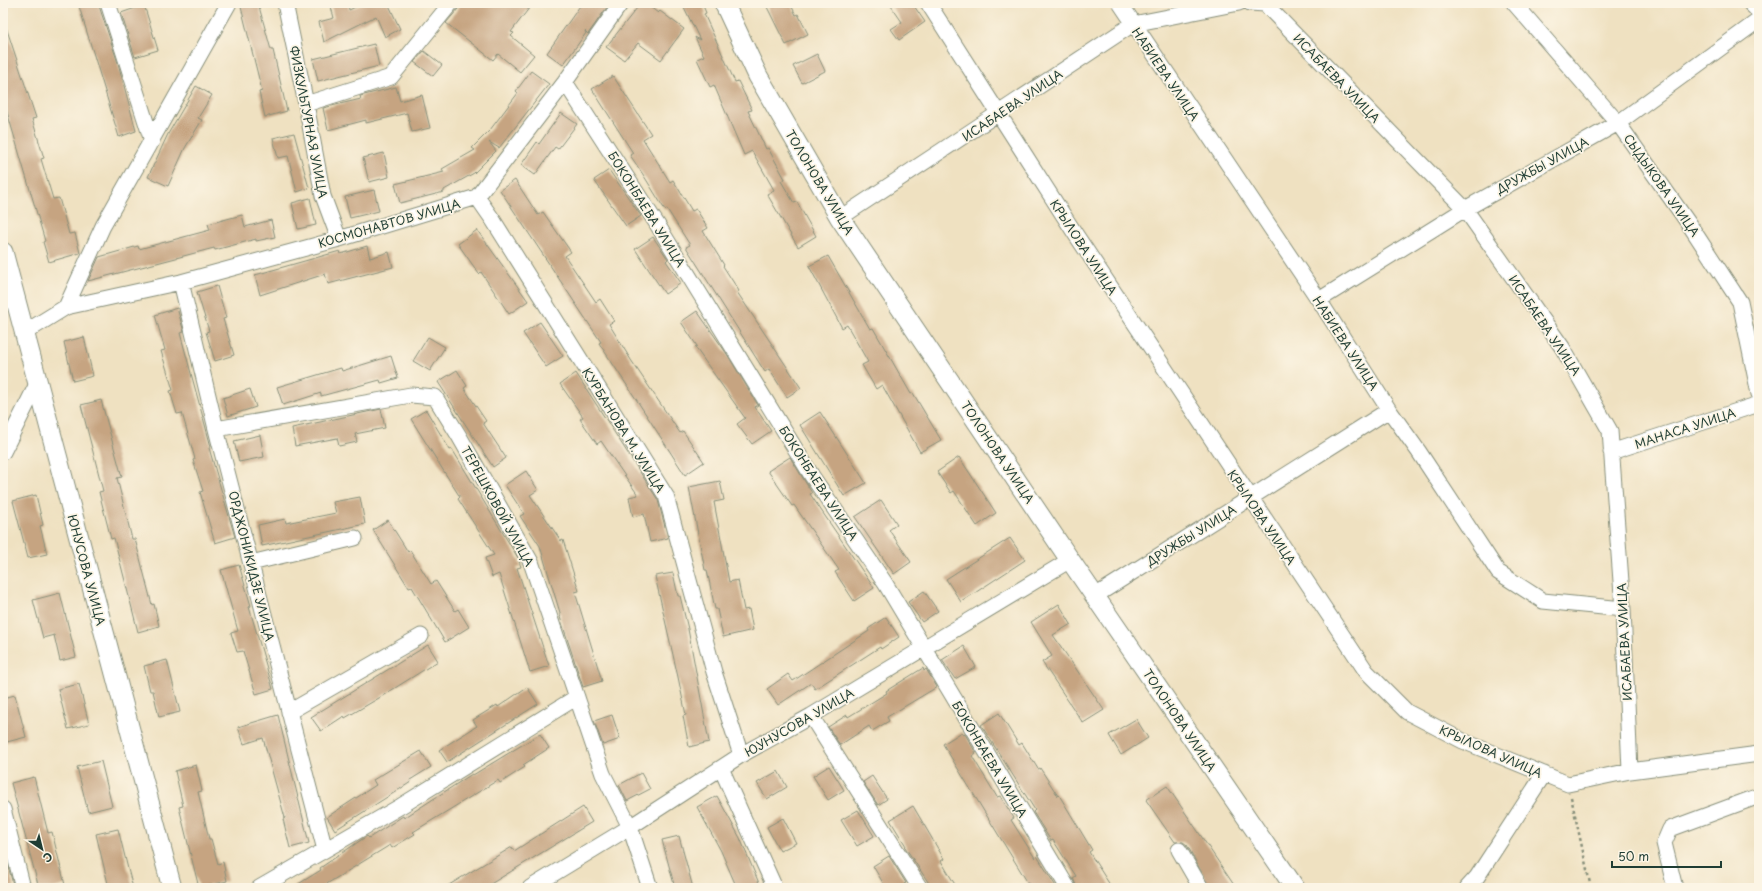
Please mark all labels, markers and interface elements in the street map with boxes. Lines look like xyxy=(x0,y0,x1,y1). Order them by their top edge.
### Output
street label: НАБИЕВА УЛИЦА xyxy=(1128,24,1204,124)
street label: ИСАБАЕВА УЛИЦА xyxy=(1290,29,1384,127)
street label: ФИЗКУЛЬТУРНАЯ УЛИЦА xyxy=(285,44,333,200)
street label: ИСАБАЕВА УЛИЦА xyxy=(958,65,1066,145)
street label: ТОЛОНОВА УЛИЦА xyxy=(781,126,859,238)
street label: СЫДЫКОВА УЛИЦА xyxy=(1620,130,1704,240)
street label: ДРУЖБЫ УЛИЦА xyxy=(1492,132,1591,198)
street label: БОКОНБАЕВА УЛИЦА xyxy=(604,148,690,270)
street label: КОСМОНАВТОВ УЛИЦА xyxy=(316,194,462,252)
street label: КРЫЛОВА УЛИЦА xyxy=(1046,196,1122,298)
street label: ИСАБАЕВА УЛИЦА xyxy=(1505,271,1585,379)
street label: НАБИЕВА УЛИЦА xyxy=(1309,292,1383,394)
street label: КУРБАНОВА М. УЛИЦА xyxy=(578,364,670,496)
street label: ТОЛОНОВА УЛИЦА xyxy=(957,397,1039,507)
street label: МАНАСА УЛИЦА xyxy=(1632,403,1738,453)
street label: БОКОНБАЕВА УЛИЦА xyxy=(775,422,863,544)
street label: ТЕРЕШКОВОЙ УЛИЦА xyxy=(457,442,539,570)
street label: КРЫЛОВА УЛИЦА xyxy=(1223,466,1301,568)
street label: ОРДЖОНИКИДЗЕ УЛИЦА xyxy=(225,489,279,643)
street label: ДРУЖБЫ УЛИЦА xyxy=(1142,500,1239,570)
street label: ЮНУСОВА УЛИЦА xyxy=(64,512,110,628)
street label: ИСАБАЕВА УЛИЦА xyxy=(1612,583,1636,701)
street label: ТОЛОНОВА УЛИЦА xyxy=(1139,665,1221,775)
street label: ЮУНУСОВА УЛИЦА xyxy=(741,683,857,761)
street label: БОКОНБАЕВА УЛИЦА xyxy=(948,697,1032,821)
street label: КРЫЛОВА УЛИЦА xyxy=(1437,720,1545,782)
north arrow xyxy=(22,829,62,869)
scale bar xyxy=(1612,843,1721,869)
text: 50 m xyxy=(1618,847,1649,865)
text: С xyxy=(40,848,56,867)

